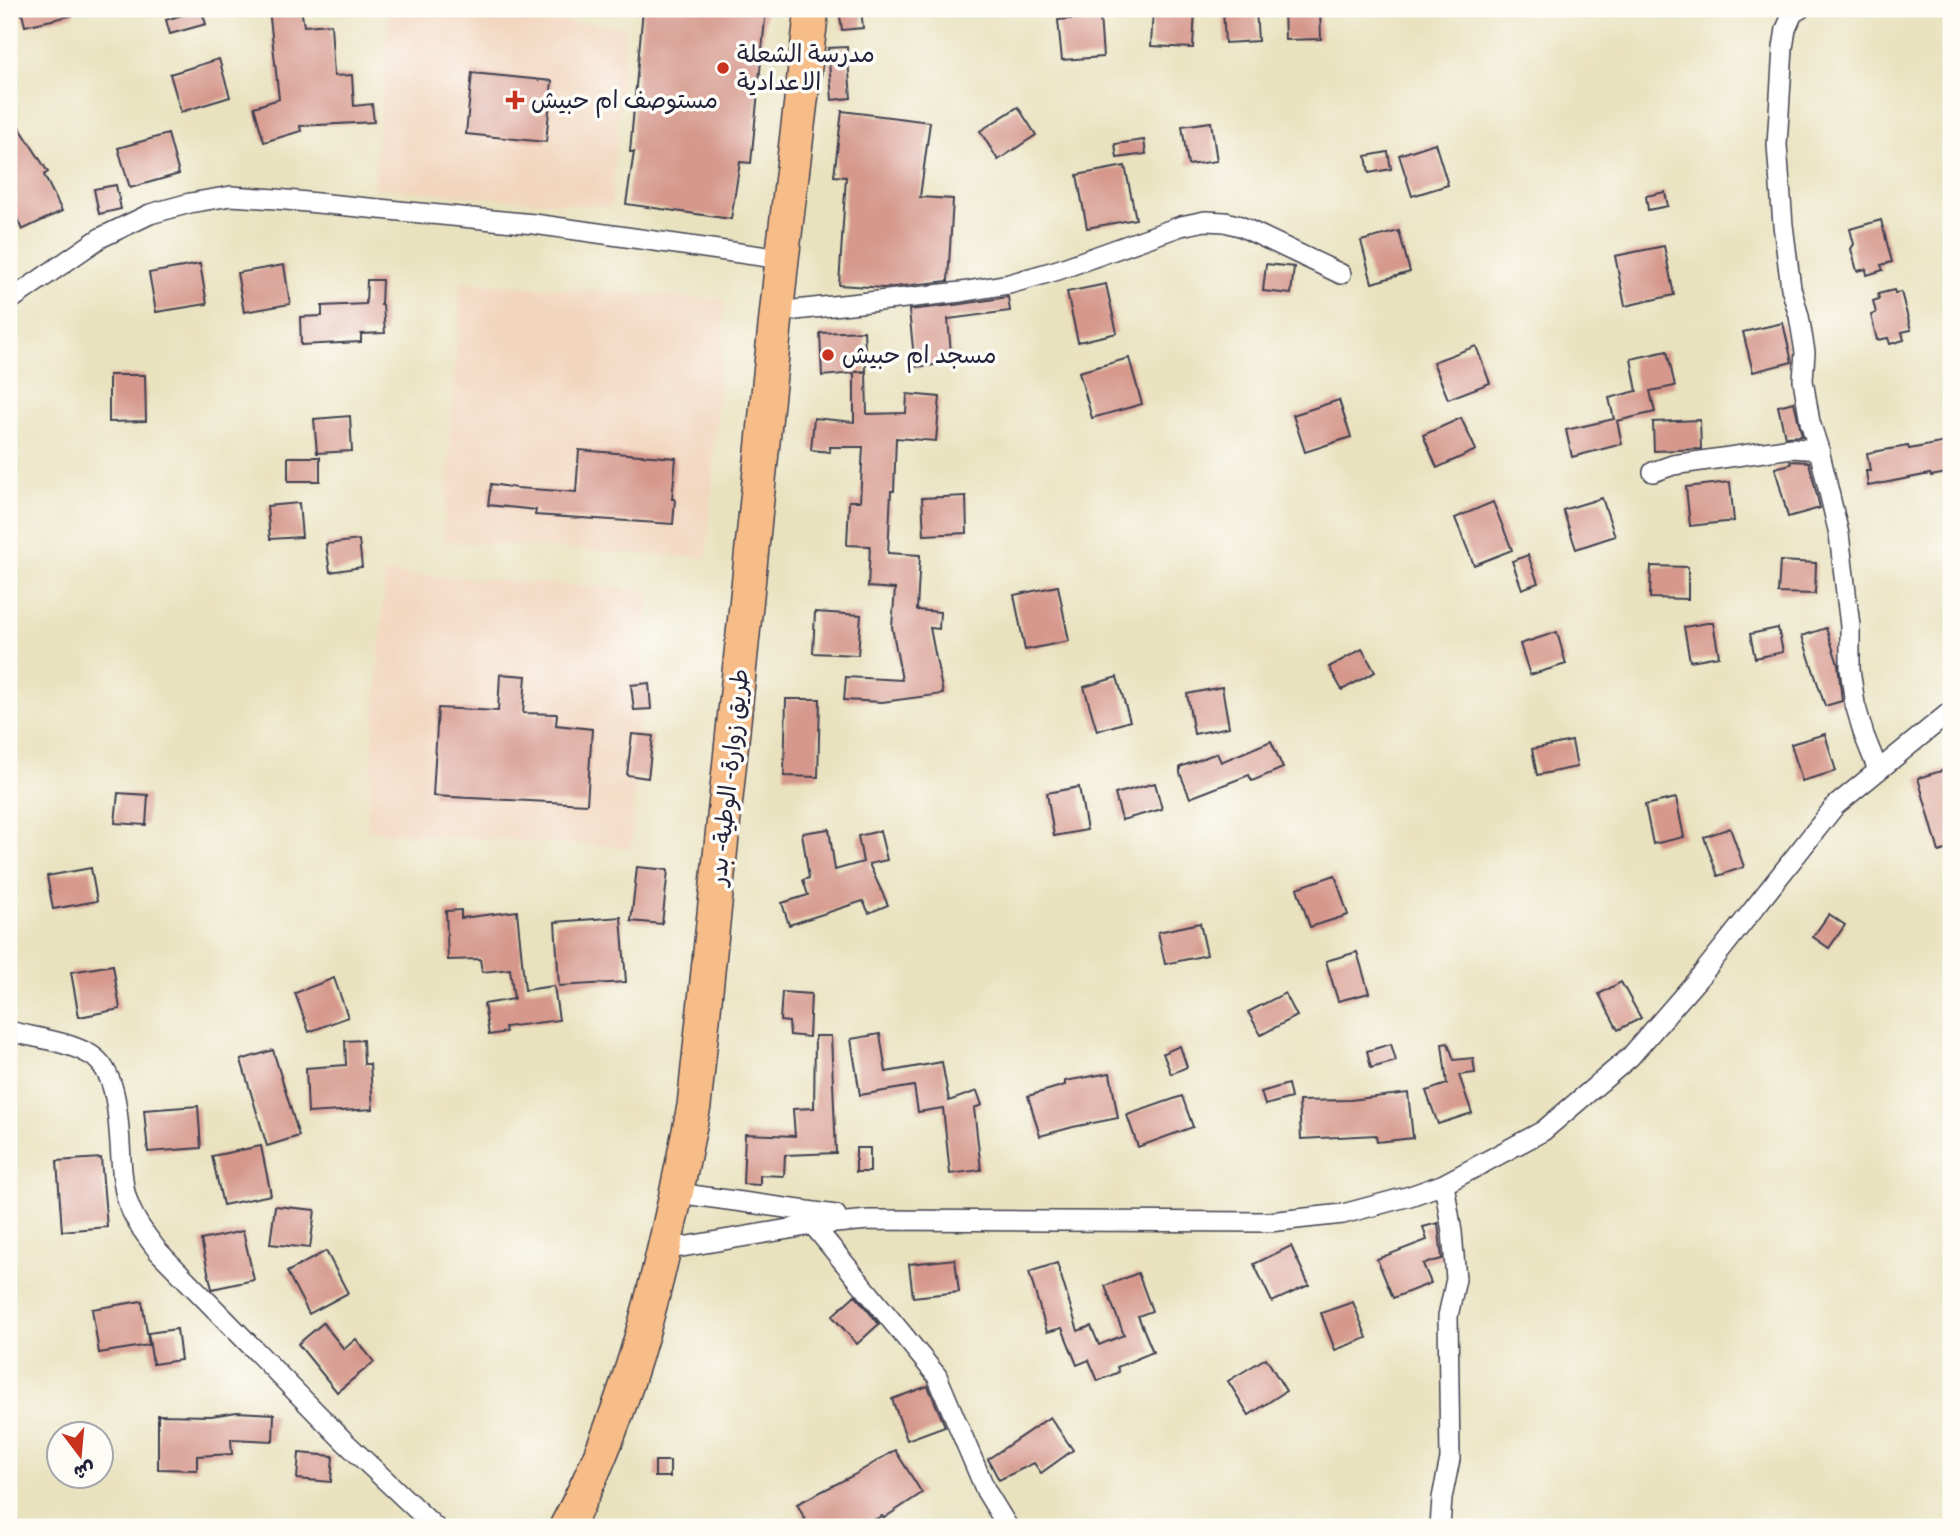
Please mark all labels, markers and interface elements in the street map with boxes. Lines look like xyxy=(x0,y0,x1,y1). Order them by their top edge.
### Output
place label: مدرسة الشعلة الاعدادية xyxy=(737,40,875,102)
marker: مدرسة الشعلة الاعدادية xyxy=(715,60,731,76)
place label: مستوصف ام حبيش xyxy=(531,86,718,120)
marker: مستوصف ام حبيش xyxy=(505,90,525,110)
place label: مسجد ام حبيش xyxy=(842,341,996,375)
marker: مسجد ام حبيش xyxy=(820,347,836,363)
street label: طريق زوارة- الوطية- بدر xyxy=(703,667,760,889)
north arrow xyxy=(46,1420,116,1490)
text: ش xyxy=(70,1452,97,1484)

